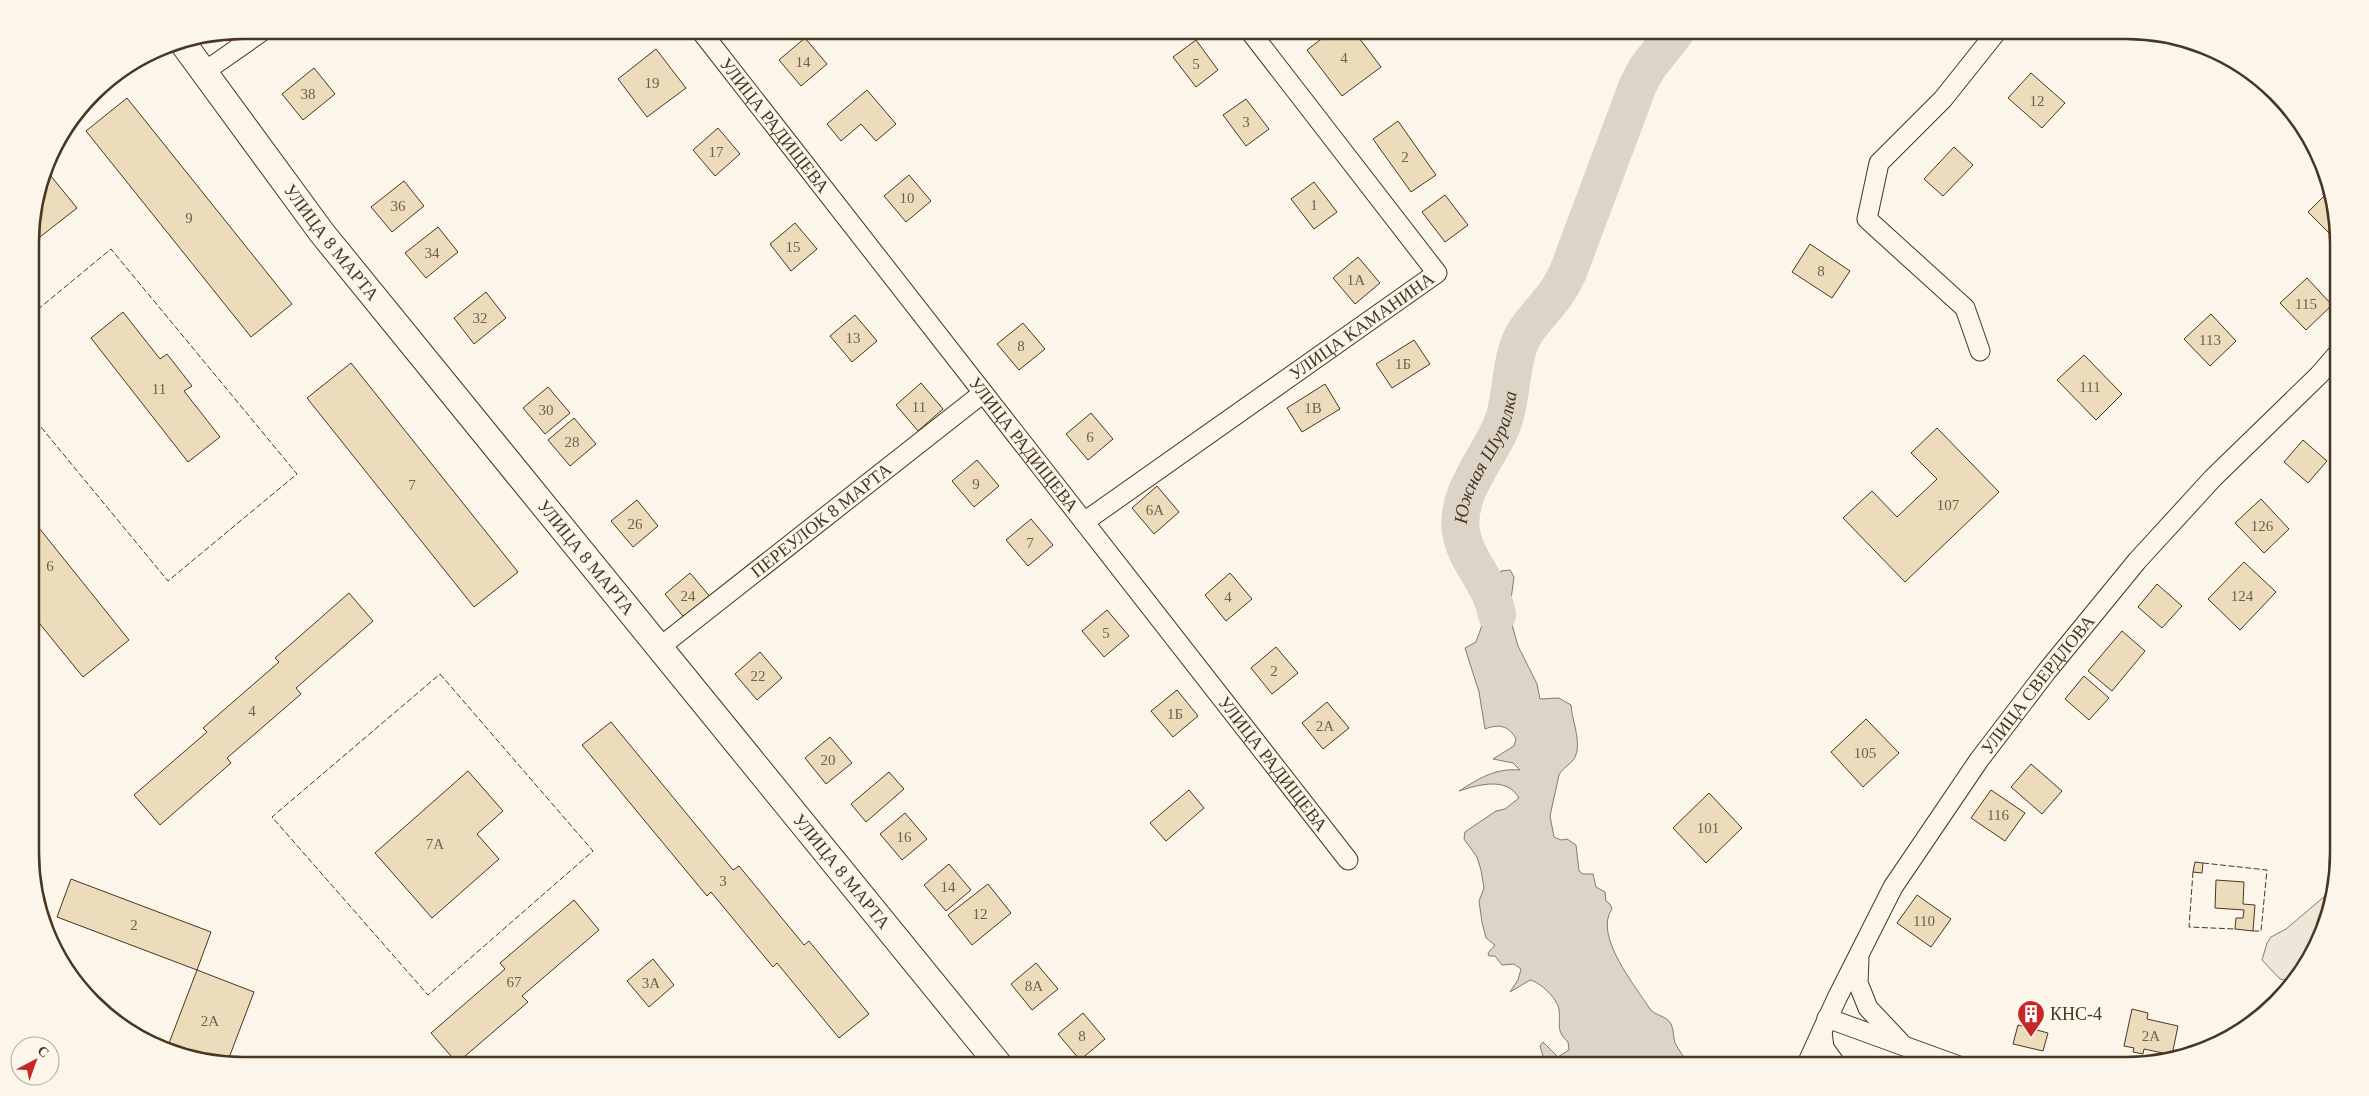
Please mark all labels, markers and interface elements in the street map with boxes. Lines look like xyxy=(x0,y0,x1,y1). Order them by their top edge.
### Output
house number: 4 xyxy=(1340,50,1348,66)
street label: УЛИЦА РАДИЩЕВА xyxy=(716,54,833,197)
house number: 14 xyxy=(796,54,811,70)
house number: 5 xyxy=(1192,56,1200,72)
house number: 19 xyxy=(645,75,660,91)
house number: 38 xyxy=(301,86,316,102)
house number: 12 xyxy=(2030,93,2045,109)
house number: 3 xyxy=(1242,114,1250,130)
house number: 17 xyxy=(709,144,724,160)
house number: 2 xyxy=(1401,149,1409,165)
street label: УЛИЦА 8 МАРТА xyxy=(280,180,383,305)
house number: 10 xyxy=(900,190,915,206)
house number: 1 xyxy=(1310,197,1318,213)
house number: 36 xyxy=(391,198,406,214)
house number: 9 xyxy=(185,210,193,226)
house number: 15 xyxy=(786,239,801,255)
house number: 34 xyxy=(425,245,440,261)
house number: 8 xyxy=(1817,263,1825,279)
street label: УЛИЦА КАМАНИНА xyxy=(1286,268,1438,384)
house number: 1А xyxy=(1347,272,1365,288)
house number: 115 xyxy=(2295,296,2317,312)
house number: 32 xyxy=(473,310,488,326)
house number: 13 xyxy=(846,330,861,346)
house number: 113 xyxy=(2199,332,2221,348)
house number: 8 xyxy=(1017,338,1025,354)
house number: 1Б xyxy=(1395,356,1411,372)
street label: УЛИЦА РАДИЩЕВА xyxy=(965,373,1082,516)
house number: 111 xyxy=(2079,379,2101,395)
house number: 11 xyxy=(152,381,166,397)
water label: Южная Шуралка xyxy=(1450,389,1521,526)
house number: 11 xyxy=(912,399,926,415)
house number: 1В xyxy=(1304,400,1322,416)
house number: 30 xyxy=(539,402,554,418)
house number: 6 xyxy=(1086,429,1094,445)
house number: 28 xyxy=(565,434,580,450)
street label: ПЕРЕУЛОК 8 МАРТА xyxy=(747,459,895,582)
house number: 9 xyxy=(972,476,980,492)
house number: 7 xyxy=(408,477,416,493)
street label: УЛИЦА 8 МАРТА xyxy=(533,496,639,619)
house number: 107 xyxy=(1937,497,1960,513)
house number: 6А xyxy=(1146,502,1164,518)
house number: 26 xyxy=(628,516,643,532)
house number: 126 xyxy=(2251,518,2274,534)
house number: 7 xyxy=(1026,535,1034,551)
house number: 6 xyxy=(46,558,54,574)
house number: 24 xyxy=(681,588,696,604)
house number: 124 xyxy=(2231,588,2254,604)
house number: 4 xyxy=(1224,589,1232,605)
street label: УЛИЦА СВЕРДЛОВА xyxy=(1977,611,2099,758)
house number: 5 xyxy=(1102,625,1110,641)
house number: 2 xyxy=(1270,663,1278,679)
house number: 22 xyxy=(751,668,766,684)
street label: УЛИЦА РАДИЩЕВА xyxy=(1214,692,1332,835)
house number: 4 xyxy=(248,703,256,719)
house number: 1Б xyxy=(1167,706,1183,722)
house number: 2А xyxy=(1316,718,1334,734)
house number: 105 xyxy=(1854,745,1876,761)
house number: 20 xyxy=(821,752,836,768)
house number: 116 xyxy=(1987,807,2009,823)
street label: УЛИЦА 8 МАРТА xyxy=(789,810,894,933)
house number: 101 xyxy=(1697,820,1719,836)
house number: 16 xyxy=(897,829,912,845)
house number: 7А xyxy=(426,836,444,852)
house number: 3 xyxy=(719,873,727,889)
house number: 14 xyxy=(941,879,956,895)
house number: 12 xyxy=(973,906,988,922)
house number: 110 xyxy=(1913,913,1935,929)
house number: 2 xyxy=(130,917,138,933)
house number: 67 xyxy=(507,974,522,990)
house number: 3А xyxy=(642,975,660,991)
house number: 8А xyxy=(1025,978,1043,994)
building icon: КНС-4 xyxy=(2016,999,2046,1038)
place label: КНС-4 xyxy=(2050,1004,2102,1024)
house number: 2А xyxy=(201,1013,219,1029)
house number: 8 xyxy=(1078,1028,1086,1044)
house number: 2А xyxy=(2142,1028,2160,1044)
north arrow xyxy=(10,1036,60,1086)
text: С xyxy=(34,1043,52,1061)

